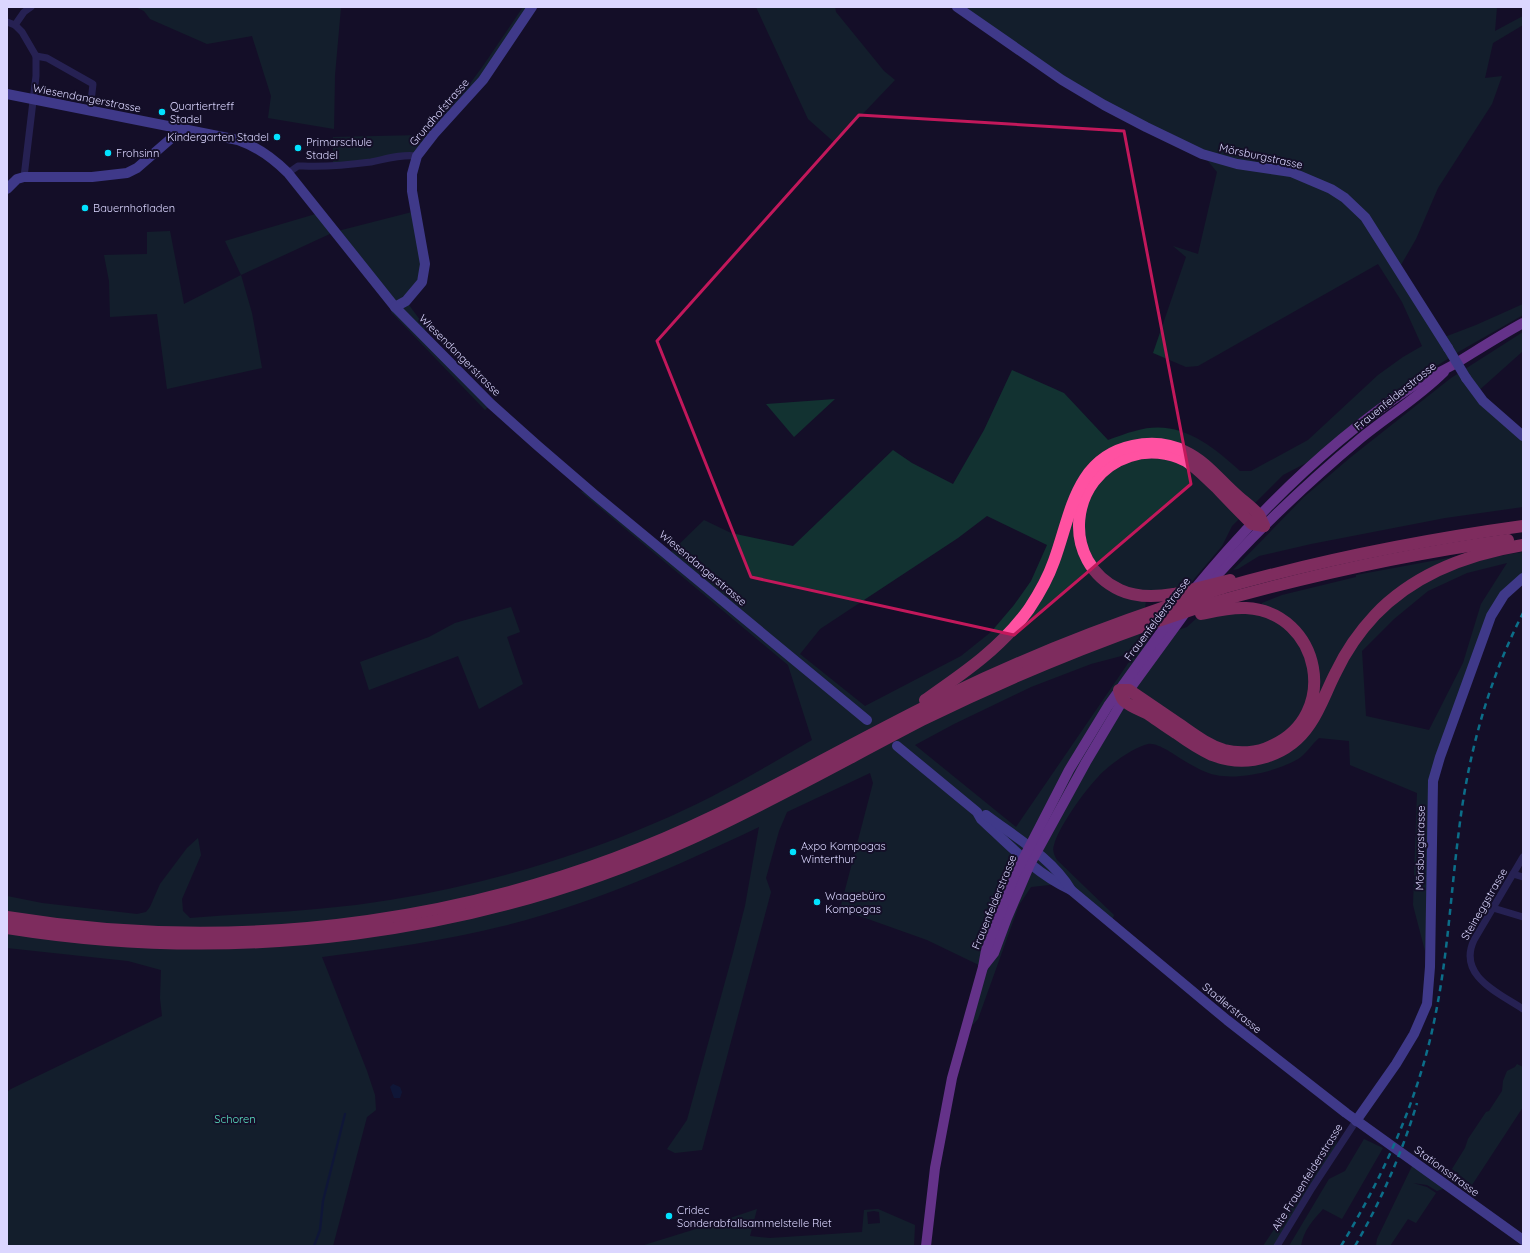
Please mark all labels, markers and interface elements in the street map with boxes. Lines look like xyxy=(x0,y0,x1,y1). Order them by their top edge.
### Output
street label: Grundhofstrasse xyxy=(406,76,472,148)
street label: Wiesendangerstrasse xyxy=(32,81,142,115)
place label: Quartiertreff Stadel xyxy=(170,99,234,126)
marker: Quartiertreff Stadel xyxy=(157,107,167,117)
place label: Kindergarten Stadel xyxy=(167,130,269,144)
marker: Kindergarten Stadel xyxy=(272,132,282,142)
place label: Primarschule Stadel xyxy=(306,135,372,162)
street label: Mörsburgstrasse xyxy=(1218,140,1304,172)
marker: Primarschule Stadel xyxy=(293,143,303,153)
place label: Frohsinn xyxy=(116,146,159,160)
marker: Frohsinn xyxy=(103,148,113,158)
place label: Bauernhofladen xyxy=(93,201,175,215)
marker: Bauernhofladen xyxy=(80,203,90,213)
street label: Wiesendangerstrasse xyxy=(416,311,504,399)
street label: Frauenfelderstrasse xyxy=(1351,359,1439,433)
street label: Wiesendangerstrasse xyxy=(656,527,750,609)
street label: Frauenfelderstrasse xyxy=(1121,574,1193,664)
street label: Mörsburgstrasse xyxy=(1412,805,1428,891)
place label: Axpo Kompogas Winterthur xyxy=(801,839,886,866)
marker: Axpo Kompogas Winterthur xyxy=(788,847,798,857)
street label: Frauenfelderstrasse xyxy=(969,853,1019,951)
street label: Steineggstrasse xyxy=(1458,866,1510,942)
place label: Waagebüro Kompogas xyxy=(825,889,886,916)
marker: Waagebüro Kompogas xyxy=(812,897,822,907)
street label: Stadlerstrasse xyxy=(1199,980,1265,1036)
park label: Schoren xyxy=(214,1112,256,1126)
street label: Alte Frauenfelderstrasse xyxy=(1268,1121,1346,1233)
street label: Stationsstrasse xyxy=(1412,1143,1482,1199)
place label: Cridec Sonderabfallsammelstelle Riet xyxy=(677,1203,832,1230)
marker: Cridec Sonderabfallsammelstelle Riet xyxy=(664,1211,674,1221)

